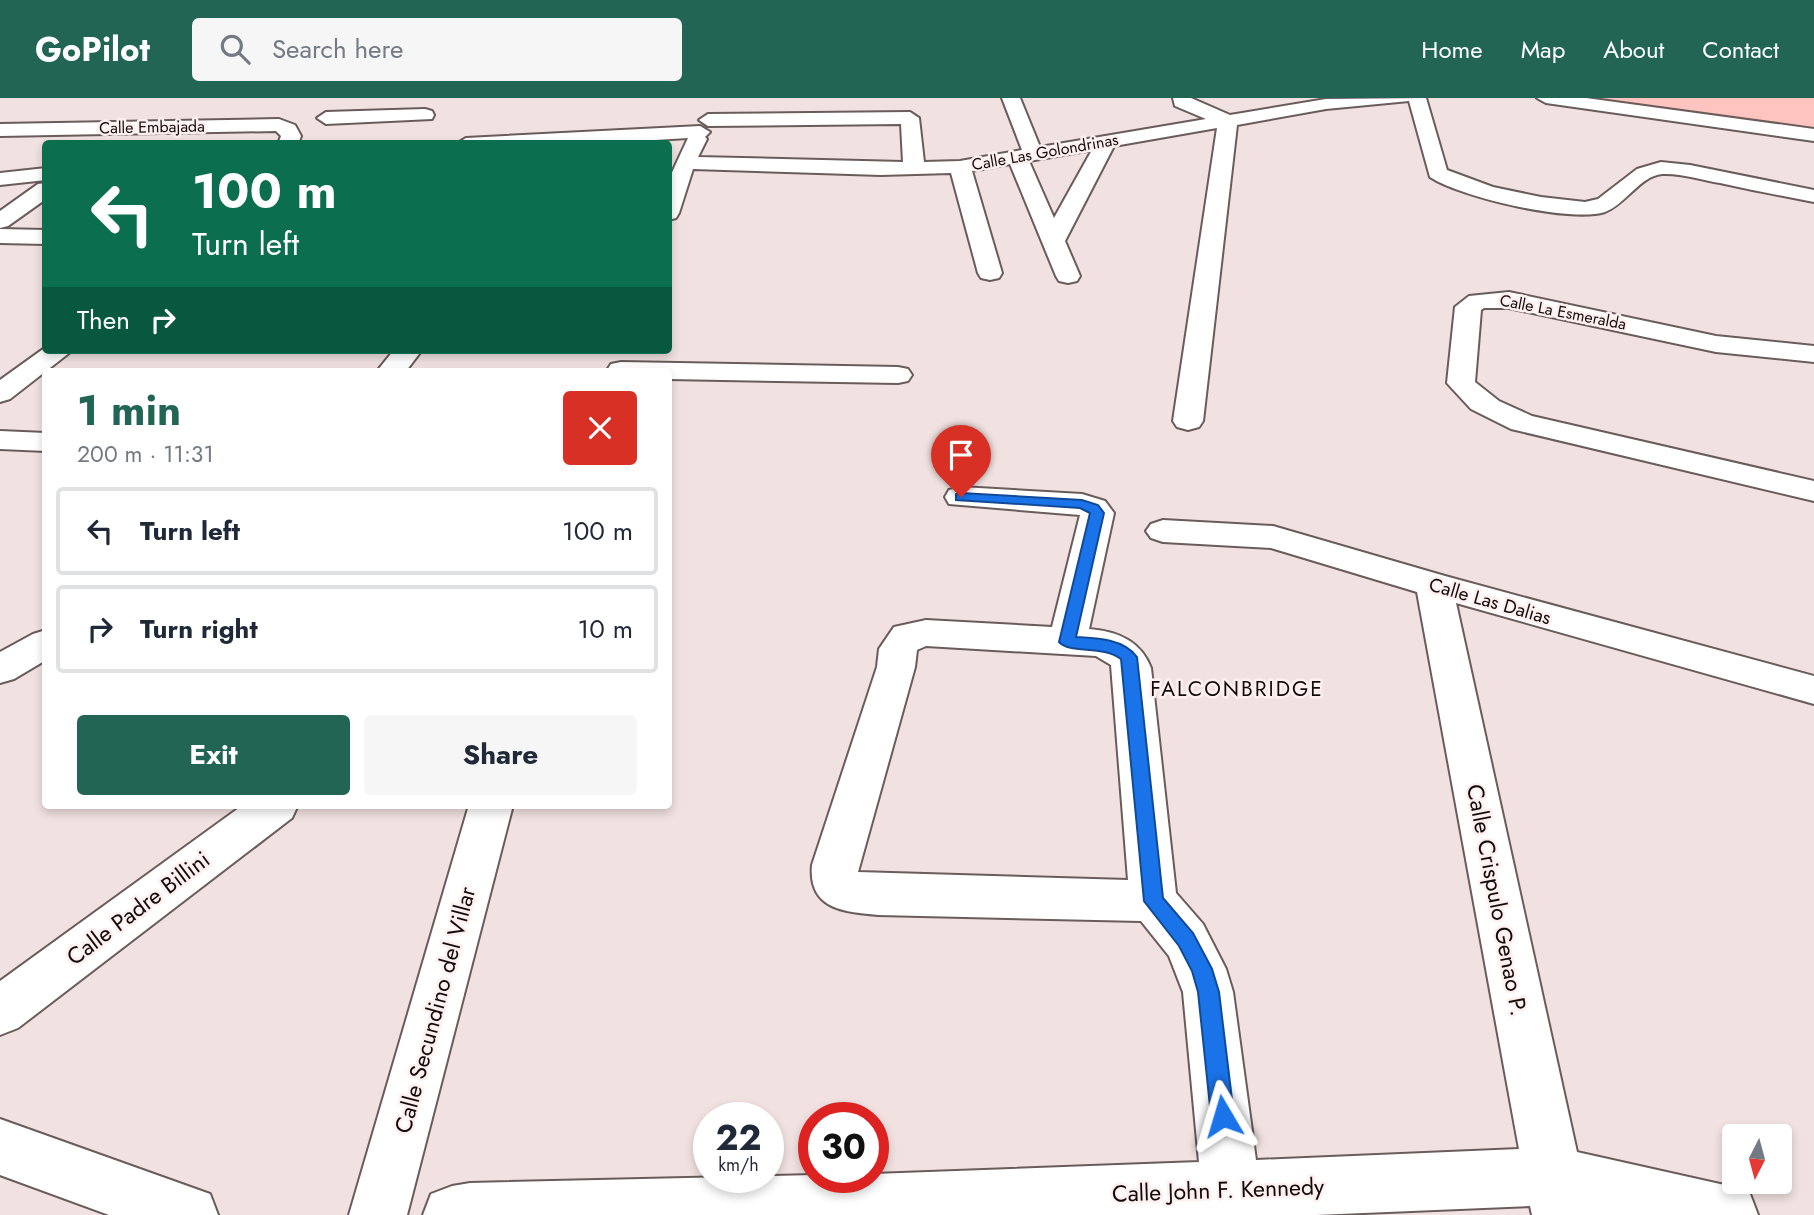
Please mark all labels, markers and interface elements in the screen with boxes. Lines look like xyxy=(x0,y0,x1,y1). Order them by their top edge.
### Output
search box xyxy=(192,18,682,81)
text: GoPilot xyxy=(35,26,150,73)
icon: search xyxy=(216,30,254,68)
text: Search here xyxy=(272,30,403,68)
text: Home xyxy=(1421,32,1483,67)
text: Map xyxy=(1521,32,1565,67)
text: About xyxy=(1603,32,1664,67)
text: Contact xyxy=(1702,32,1779,67)
street label: Calle Embajada xyxy=(99,115,205,139)
street label: Calle Las Golondrinas xyxy=(970,128,1120,176)
text: 100 m xyxy=(192,156,337,226)
icon: left xyxy=(77,168,168,259)
text: Turn left xyxy=(192,221,299,267)
street label: Calle La Esmeralda xyxy=(1498,288,1628,336)
text: Then xyxy=(77,301,130,339)
icon: right xyxy=(144,301,182,339)
text: 1 min xyxy=(77,380,181,441)
button: close xyxy=(563,391,637,465)
pin xyxy=(931,425,991,497)
icon: arrive xyxy=(942,436,980,474)
text: 200 m · 11:31 xyxy=(77,437,214,471)
icon: left xyxy=(81,512,119,550)
text: Turn left xyxy=(140,512,240,550)
text: 100 m xyxy=(562,512,633,550)
street label: Calle Las Dalias xyxy=(1426,571,1554,631)
icon: right xyxy=(81,610,119,648)
text: Turn right xyxy=(140,610,258,648)
text: 10 m xyxy=(578,610,633,648)
district label: FALCONBRIDGE xyxy=(1150,674,1324,704)
button: Exit xyxy=(77,715,350,795)
button: Share xyxy=(364,715,637,795)
street label: Calle Crispulo Genao P. xyxy=(1458,781,1536,1019)
street label: Calle Padre Billini xyxy=(59,843,217,973)
street label: Calle Secundino del Villar xyxy=(386,883,484,1137)
position arrow xyxy=(1186,1079,1260,1153)
speed limit sign: 30 xyxy=(798,1102,889,1193)
text: 22 xyxy=(716,1113,761,1163)
north arrow xyxy=(1722,1124,1792,1194)
map controls xyxy=(1722,1124,1792,1194)
text: km/h xyxy=(718,1152,759,1178)
street label: Calle John F. Kennedy xyxy=(1111,1169,1326,1211)

